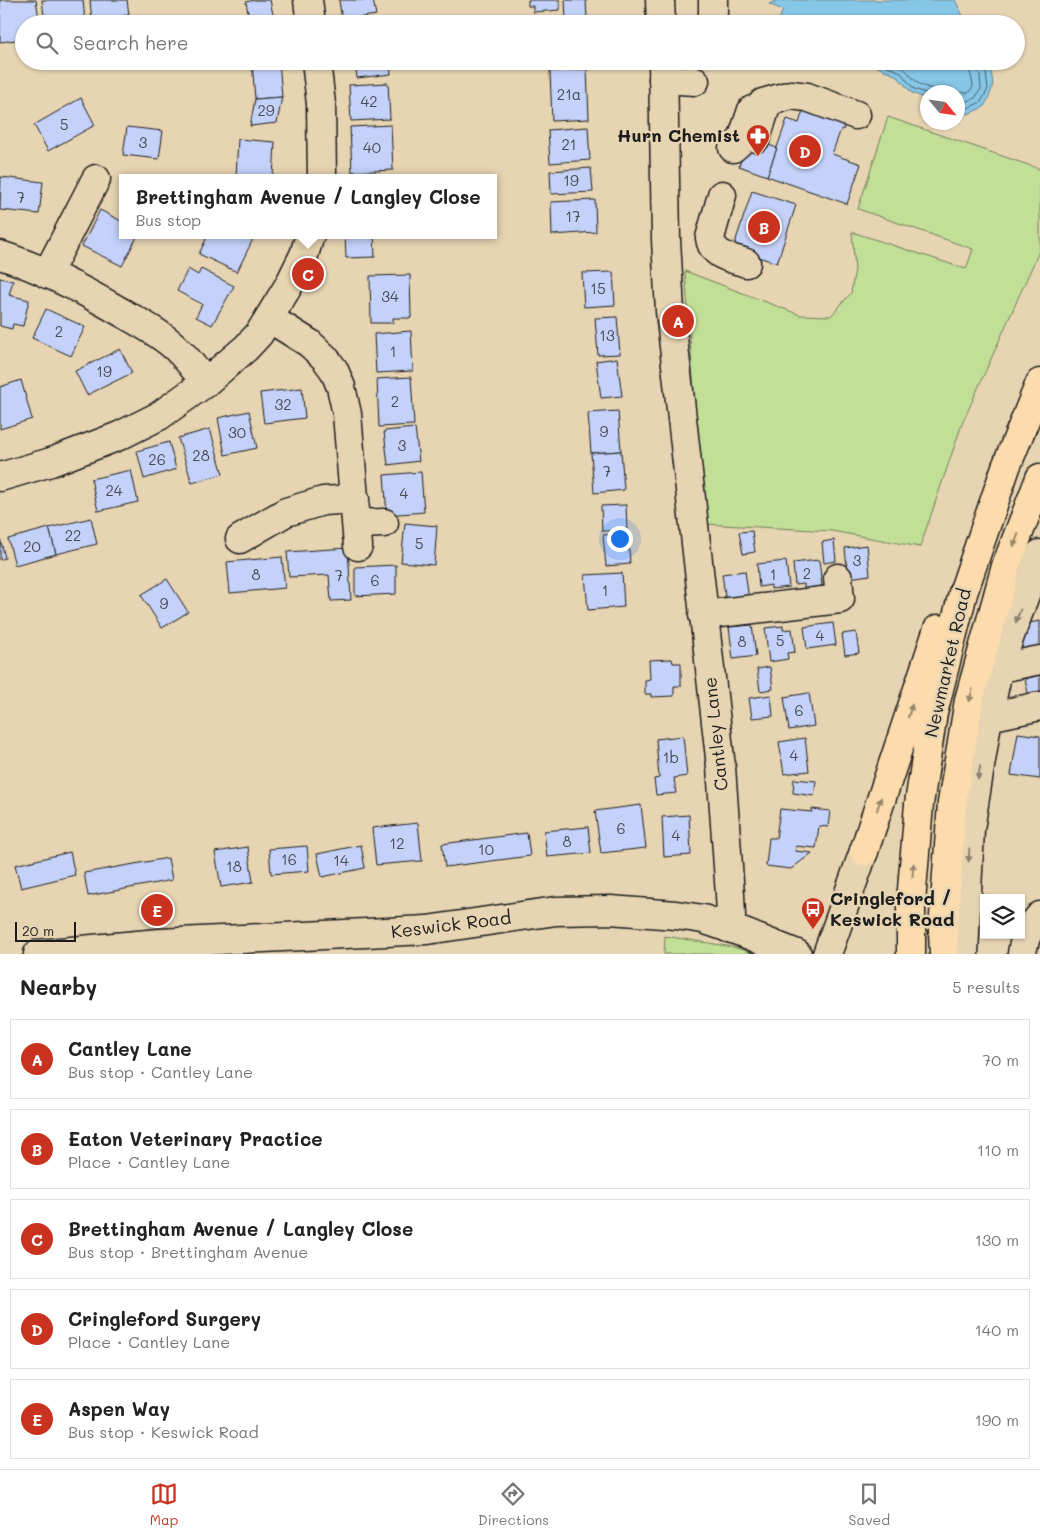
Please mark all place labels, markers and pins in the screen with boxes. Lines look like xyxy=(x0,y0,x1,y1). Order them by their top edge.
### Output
place label: Hurn Chemist xyxy=(617,123,740,147)
pharmacy icon: Hurn Chemist xyxy=(745,123,771,157)
pin: D xyxy=(789,132,821,170)
pin: B xyxy=(748,208,780,246)
pin: C xyxy=(292,255,324,293)
pin: A xyxy=(662,302,694,340)
place label: Cringleford / Keswick Road xyxy=(830,886,954,931)
pin: E xyxy=(141,891,173,929)
bus stop icon: Cringleford / Keswick Road xyxy=(800,896,826,930)

